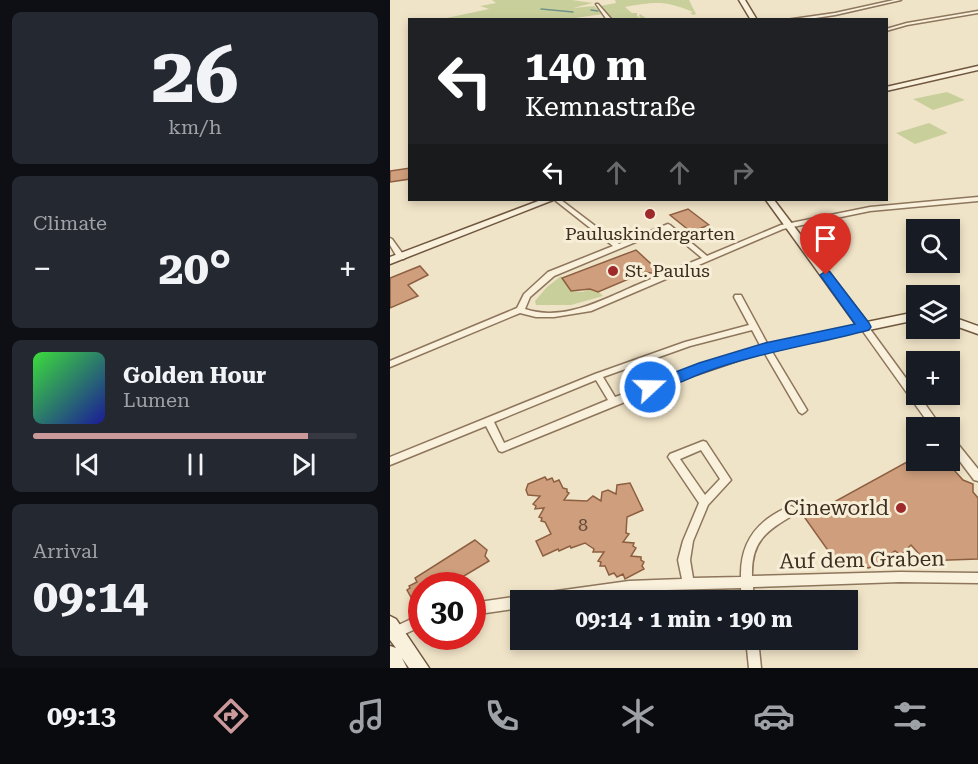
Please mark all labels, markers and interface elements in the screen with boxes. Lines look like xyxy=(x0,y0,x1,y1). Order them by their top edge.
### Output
text: 26 xyxy=(151,30,239,121)
text: 140 m xyxy=(525,41,647,90)
icon: left xyxy=(426,42,504,120)
text: Kemnastraße xyxy=(525,91,696,123)
text: km/h xyxy=(168,115,222,139)
icon: left xyxy=(537,156,570,189)
icon: ahead xyxy=(600,156,633,189)
icon: ahead xyxy=(663,156,696,189)
icon: right xyxy=(726,156,759,189)
marker: Pauluskindergarten xyxy=(643,207,657,221)
text: Climate xyxy=(33,211,107,235)
pin xyxy=(800,213,851,275)
map controls xyxy=(906,219,960,471)
button: search xyxy=(906,219,960,273)
icon: arrive xyxy=(809,222,842,255)
place label: Pauluskindergarten xyxy=(565,223,735,244)
text: 20° xyxy=(159,242,231,295)
text: − xyxy=(33,249,51,288)
text: + xyxy=(339,249,357,288)
place label: St. Paulus xyxy=(625,260,710,281)
marker: St. Paulus xyxy=(606,264,620,278)
button: layers xyxy=(906,285,960,339)
button: + xyxy=(906,351,960,405)
position arrow xyxy=(618,355,682,419)
text: Golden Hour xyxy=(123,363,266,388)
text: Lumen xyxy=(123,388,190,412)
button: − xyxy=(906,417,960,471)
icon: previous xyxy=(71,448,104,481)
icon: pause xyxy=(179,448,212,481)
icon: next xyxy=(287,448,320,481)
place label: Cineworld xyxy=(784,496,890,520)
marker: Cineworld xyxy=(894,501,908,515)
house number: 8 xyxy=(578,514,588,535)
text: Arrival xyxy=(33,539,98,563)
street label: Auf dem Graben xyxy=(779,547,945,573)
text: 09:14 xyxy=(33,570,148,623)
speed limit sign: 30 xyxy=(408,572,486,650)
text: 09:14 · 1 min · 190 m xyxy=(575,607,793,632)
icon: directions xyxy=(210,695,252,737)
icon: music xyxy=(346,695,388,737)
icon: phone xyxy=(481,695,523,737)
icon: climate xyxy=(617,695,659,737)
icon: car xyxy=(753,695,795,737)
icon: filters xyxy=(889,695,931,737)
text: 09:13 xyxy=(47,700,116,732)

